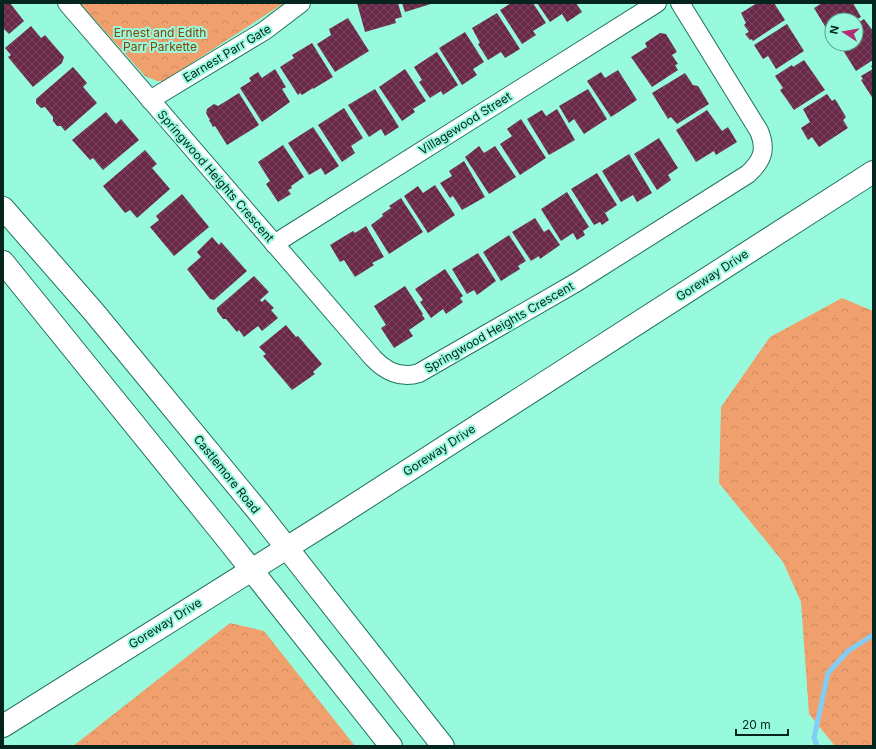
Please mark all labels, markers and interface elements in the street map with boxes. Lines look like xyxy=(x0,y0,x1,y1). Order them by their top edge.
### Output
north arrow xyxy=(824,12,864,52)
street label: Earnest Parr Gate xyxy=(180,21,274,85)
text: N xyxy=(826,24,842,35)
park label: Ernest and Edith Parr Parkette xyxy=(114,25,206,54)
street label: Villagewood Street xyxy=(416,88,514,158)
street label: Springwood Heights Crescent xyxy=(155,107,277,245)
street label: Goreway Drive xyxy=(673,246,751,304)
street label: Springwood Heights Crescent xyxy=(422,278,576,376)
street label: Goreway Drive xyxy=(400,421,478,479)
street label: Castlemore Road xyxy=(191,432,263,516)
street label: Goreway Drive xyxy=(126,595,204,651)
scale bar xyxy=(736,711,788,737)
text: 20 m xyxy=(742,717,771,732)

